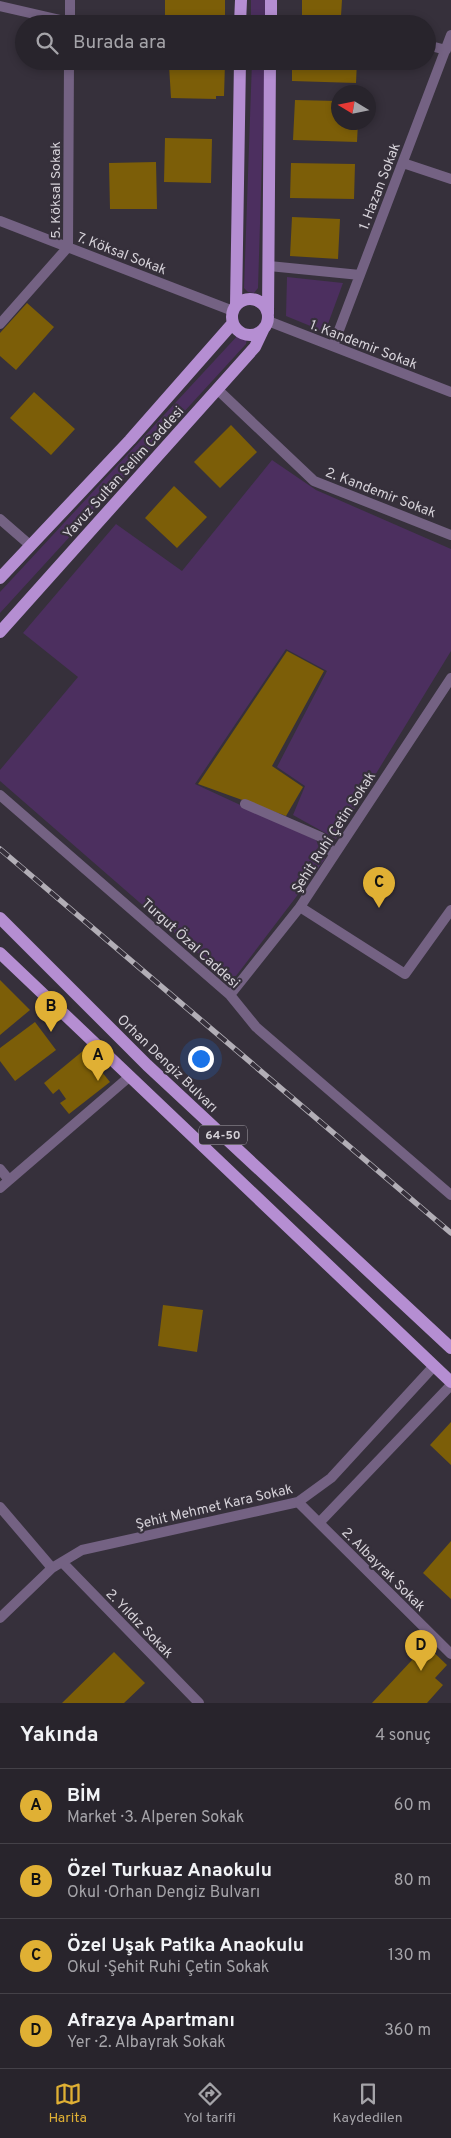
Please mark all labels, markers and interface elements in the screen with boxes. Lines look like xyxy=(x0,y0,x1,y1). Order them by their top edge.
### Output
search box xyxy=(15,15,436,70)
icon: search xyxy=(33,29,61,57)
text: Burada ara xyxy=(73,31,166,55)
north arrow xyxy=(331,85,376,130)
street label: 5. Köksal Sokak xyxy=(48,141,65,239)
street label: 1. Hazan Sokak xyxy=(356,141,405,233)
street label: 7. Köksal Sokak xyxy=(74,229,169,279)
street label: 1. Kandemir Sokak xyxy=(307,317,420,374)
street label: Yavuz Sultan Selim Caddesi xyxy=(60,403,188,543)
street label: 2. Kandemir Sokak xyxy=(323,464,438,522)
street label: Şehit Ruhi Çetin Sokak xyxy=(289,769,380,897)
pin: C xyxy=(363,867,395,908)
street label: Turgut Özal Caddesi xyxy=(137,895,243,993)
pin: B xyxy=(35,991,67,1032)
street label: Orhan Dengiz Bulvarı xyxy=(113,1012,221,1117)
pin: A xyxy=(82,1040,114,1081)
your location xyxy=(188,1046,214,1072)
road number: 64-50 xyxy=(199,1126,247,1144)
street label: Şehit Mehmet Kara Sokak xyxy=(134,1481,295,1534)
street label: 2. Albayrak Sokak xyxy=(337,1525,428,1616)
street label: 2. Yıldız Sokak xyxy=(102,1586,176,1662)
pin: D xyxy=(405,1630,437,1671)
text: Yakında xyxy=(20,1722,99,1749)
text: 4 sonuç xyxy=(375,1726,431,1746)
text: BİM xyxy=(67,1784,101,1808)
text: A xyxy=(30,1796,42,1816)
text: 60 m xyxy=(394,1796,431,1816)
text: Market · 3. Alperen Sokak xyxy=(67,1808,244,1828)
text: Özel Turkuaz Anaokulu xyxy=(67,1859,272,1883)
text: B xyxy=(30,1871,42,1891)
text: 80 m xyxy=(394,1871,431,1891)
text: Okul · Orhan Dengiz Bulvarı xyxy=(67,1883,260,1903)
text: Özel Uşak Patika Anaokulu xyxy=(67,1934,304,1958)
text: C xyxy=(31,1946,41,1966)
text: 130 m xyxy=(388,1946,431,1966)
text: Okul · Şehit Ruhi Çetin Sokak xyxy=(67,1958,269,1978)
text: Afrazya Apartmanı xyxy=(67,2009,235,2033)
text: D xyxy=(30,2021,42,2041)
text: 360 m xyxy=(384,2021,431,2041)
text: Yer · 2. Albayrak Sokak xyxy=(67,2033,226,2053)
tab: Harita xyxy=(48,2080,87,2127)
tab: Yol tarifi xyxy=(184,2080,236,2127)
tab: Kaydedilen xyxy=(333,2080,403,2127)

